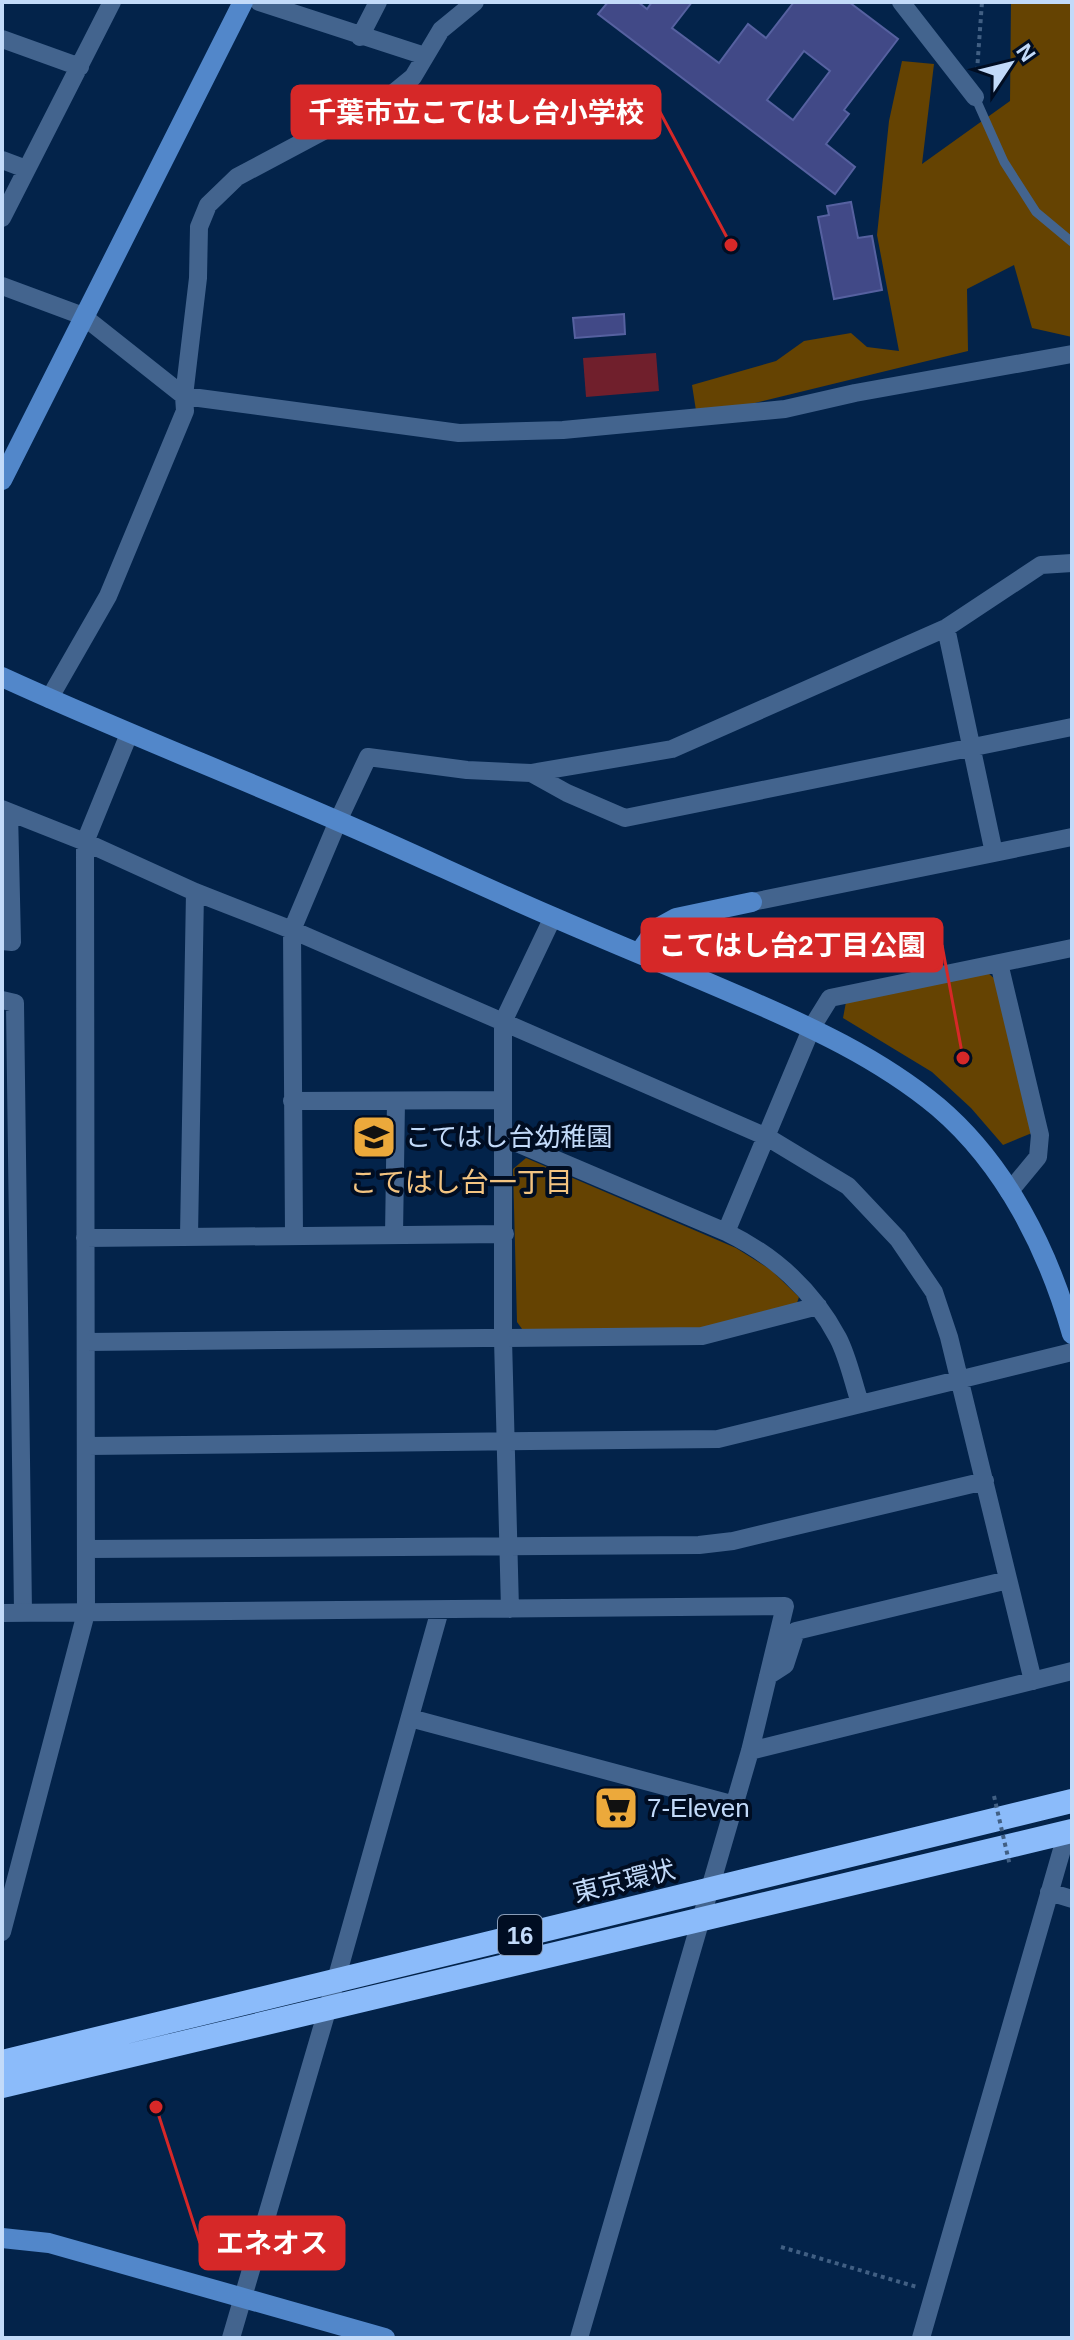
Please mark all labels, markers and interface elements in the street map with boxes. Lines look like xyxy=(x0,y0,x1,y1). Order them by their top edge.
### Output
north arrow xyxy=(970,24,1050,104)
text: N xyxy=(1011,39,1041,66)
callout: 千葉市立こてはし台小学校 xyxy=(292,86,660,138)
text: 千葉市立こてはし台小学校 xyxy=(308,97,644,128)
callout: こてはし台2丁目公園 xyxy=(642,919,942,971)
text: こてはし台2丁目公園 xyxy=(658,930,926,961)
school or university icon: こてはし台幼稚園 xyxy=(350,1113,398,1161)
place label: こてはし台幼稚園 xyxy=(405,1122,612,1152)
district label: こてはし台一丁目 xyxy=(349,1167,573,1198)
supermarket icon: 7-Eleven xyxy=(592,1784,640,1832)
place label: 7-Eleven xyxy=(647,1793,750,1823)
street label: 東京環状 xyxy=(570,1854,678,1908)
road number: 16 xyxy=(498,1915,542,1955)
callout: エネオス xyxy=(200,2217,344,2269)
text: エネオス xyxy=(216,2228,328,2259)

